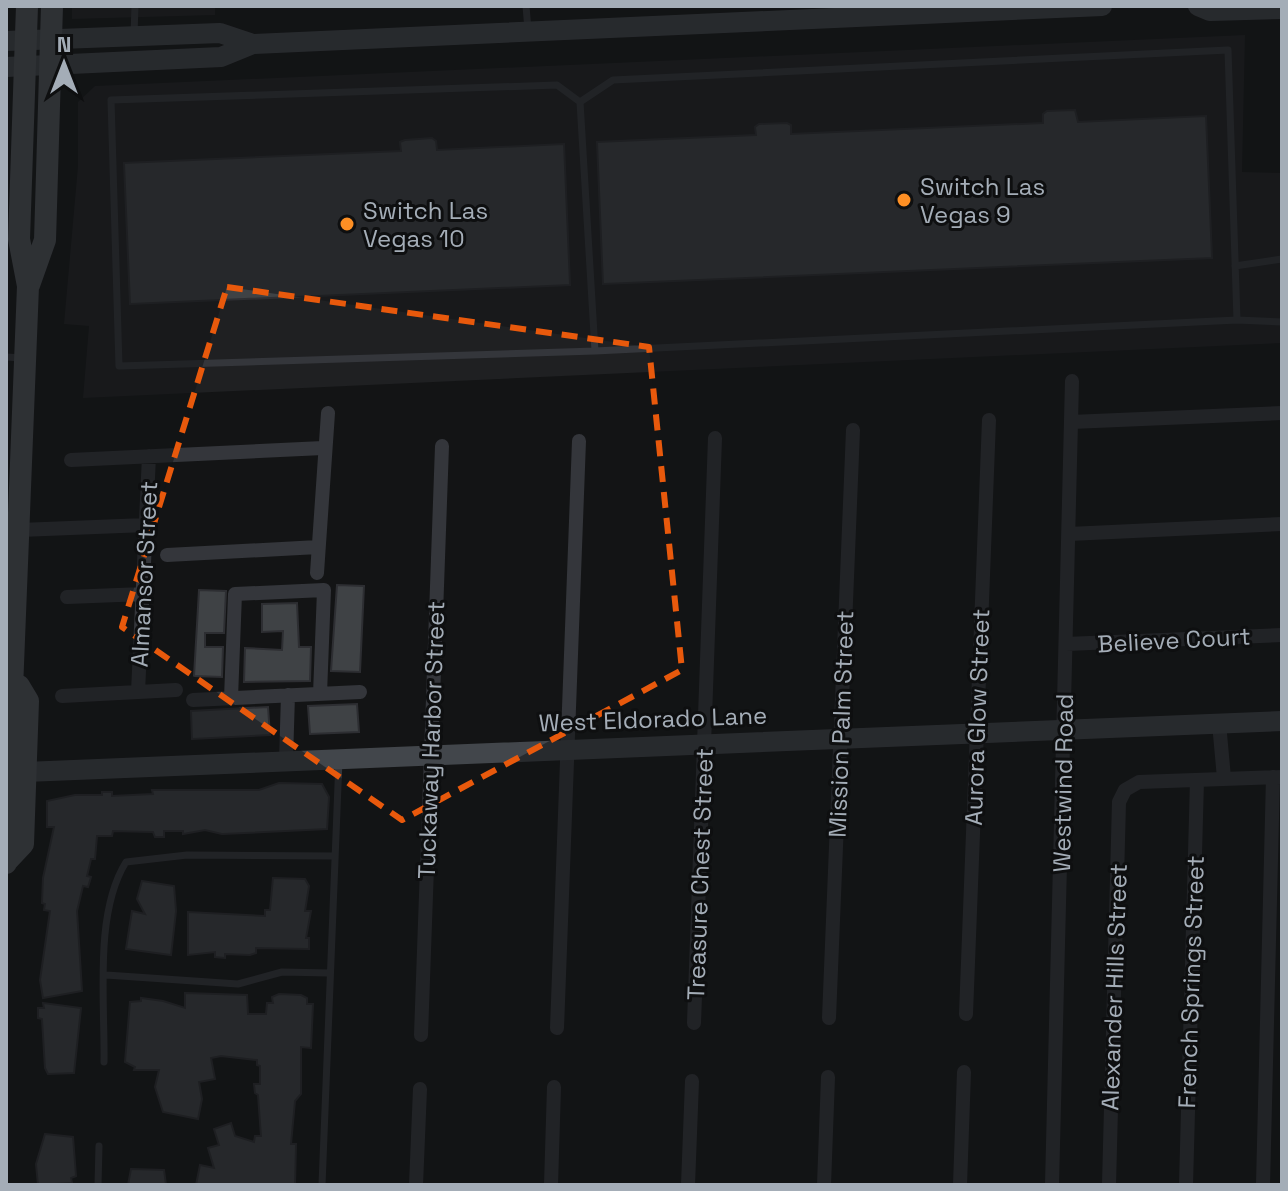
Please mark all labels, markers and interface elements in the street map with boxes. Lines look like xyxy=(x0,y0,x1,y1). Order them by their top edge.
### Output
north arrow xyxy=(24,24,104,104)
text: N xyxy=(57,30,71,58)
place label: Switch Las Vegas 9 xyxy=(920,171,1045,230)
marker: Switch Las Vegas 9 xyxy=(895,191,913,209)
place label: Switch Las Vegas 10 xyxy=(363,195,488,254)
marker: Switch Las Vegas 10 xyxy=(338,215,356,233)
street label: Almansor Street xyxy=(124,480,164,668)
street label: Tuckaway Harbor Street xyxy=(411,600,451,880)
street label: Aurora Glow Street xyxy=(958,608,996,826)
street label: Mission Palm Street xyxy=(822,610,860,838)
street label: Believe Court xyxy=(1097,621,1251,659)
street label: Westwind Road xyxy=(1046,693,1080,873)
street label: West Eldorado Lane xyxy=(538,700,768,738)
street label: Treasure Chest Street xyxy=(680,747,720,1001)
street label: French Springs Street xyxy=(1171,855,1211,1109)
street label: Alexander Hills Street xyxy=(1094,863,1134,1111)

